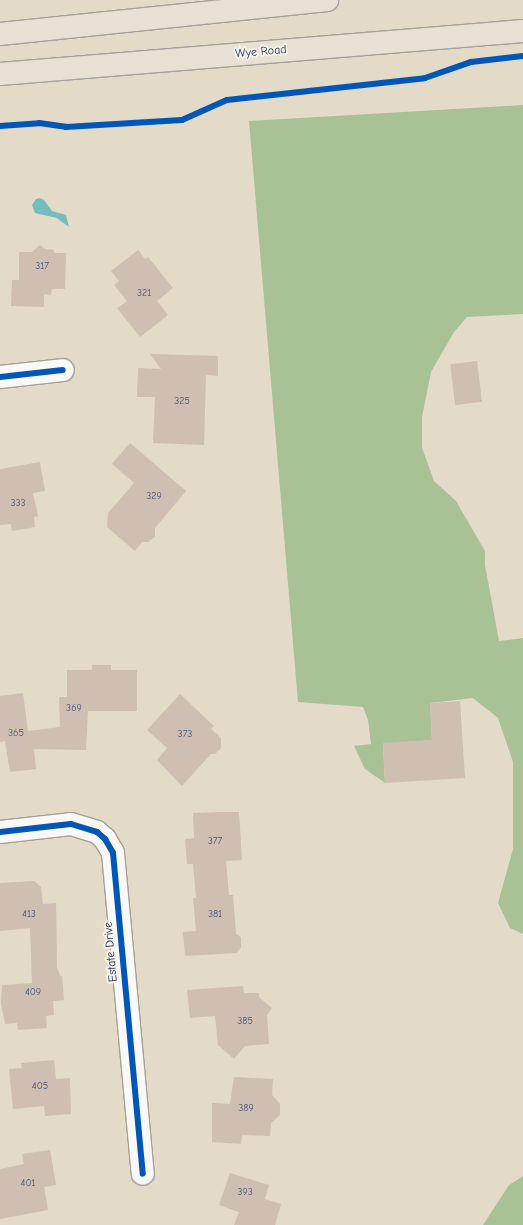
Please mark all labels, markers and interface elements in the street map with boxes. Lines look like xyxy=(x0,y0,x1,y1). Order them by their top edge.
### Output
street label: Wye Road xyxy=(235,43,287,61)
house number: 317 xyxy=(35,261,49,273)
house number: 321 xyxy=(137,288,151,300)
house number: 325 xyxy=(174,396,190,408)
house number: 329 xyxy=(146,491,162,503)
house number: 333 xyxy=(10,498,26,510)
house number: 369 xyxy=(66,703,82,715)
house number: 365 xyxy=(8,728,24,740)
house number: 373 xyxy=(178,729,192,741)
house number: 377 xyxy=(208,836,222,848)
house number: 413 xyxy=(22,909,36,921)
house number: 381 xyxy=(208,909,222,921)
street label: Estate Drive xyxy=(101,921,121,983)
house number: 409 xyxy=(25,987,41,999)
house number: 385 xyxy=(237,1016,253,1028)
house number: 405 xyxy=(32,1081,48,1093)
house number: 389 xyxy=(238,1103,254,1115)
house number: 401 xyxy=(21,1178,35,1190)
house number: 393 xyxy=(237,1187,253,1199)

